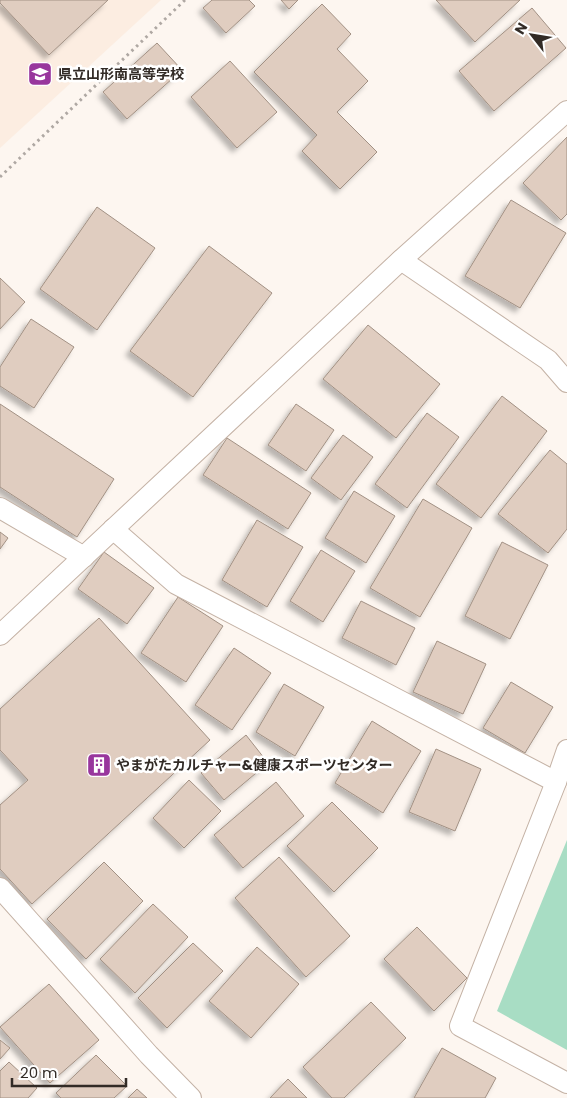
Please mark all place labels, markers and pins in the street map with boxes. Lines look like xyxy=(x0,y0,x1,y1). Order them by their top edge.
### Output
school or university icon: 県立山形南高等学校 xyxy=(27,61,53,87)
place label: 県立山形南高等学校 xyxy=(58,64,184,84)
building icon: やまがたカルチャー&健康スポーツセンター xyxy=(86,752,112,778)
place label: やまがたカルチャー&健康スポーツセンター xyxy=(116,755,393,775)

